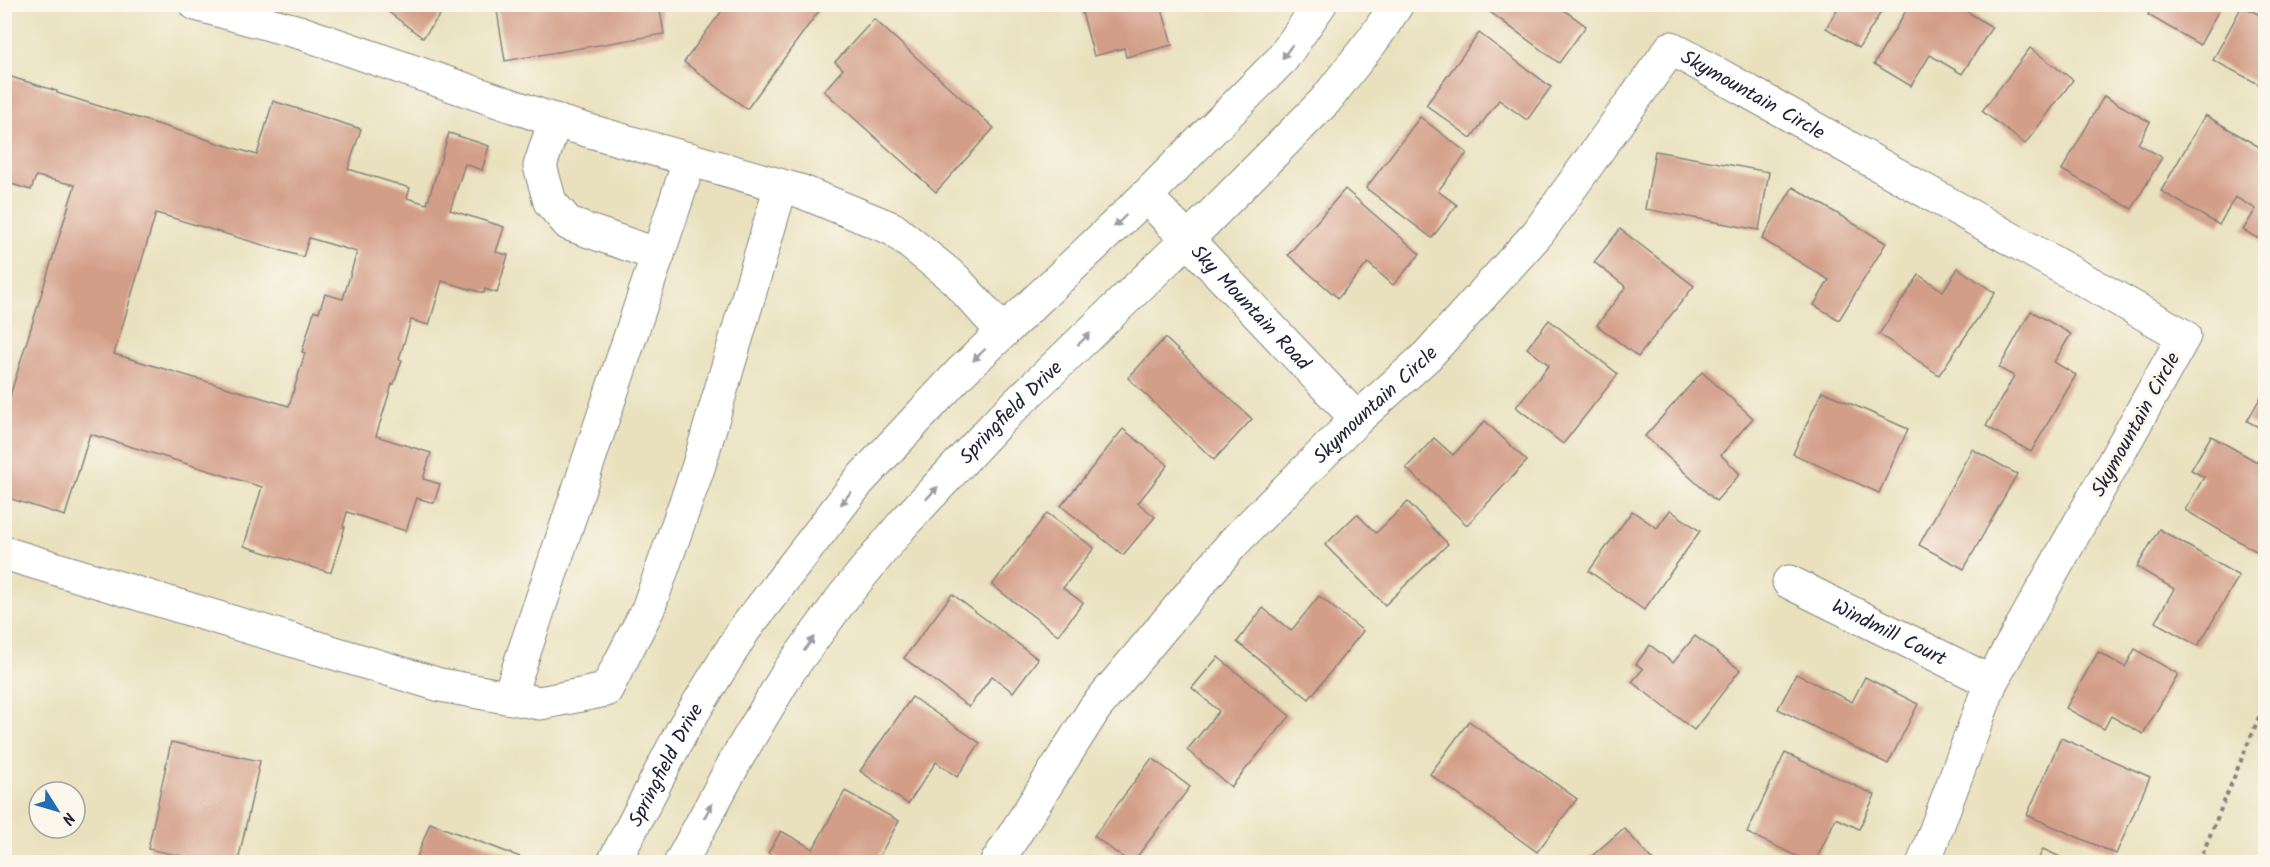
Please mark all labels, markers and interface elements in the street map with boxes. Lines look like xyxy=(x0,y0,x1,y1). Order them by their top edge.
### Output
street label: Skymountain Circle xyxy=(1674,42,1830,149)
one-way arrow xyxy=(1281,45,1293,60)
one-way arrow xyxy=(1113,214,1128,228)
street label: Sky Mountain Road xyxy=(1182,238,1318,380)
one-way arrow xyxy=(1076,333,1090,347)
street label: Skymountain Circle xyxy=(1306,340,1447,473)
street label: Skymountain Circle xyxy=(2084,347,2190,503)
one-way arrow xyxy=(971,348,986,362)
street label: Springfield Drive xyxy=(952,354,1071,472)
one-way arrow xyxy=(925,486,938,501)
one-way arrow xyxy=(840,490,853,506)
street label: Windmill Court xyxy=(1826,591,1952,676)
one-way arrow xyxy=(803,636,815,652)
street label: Springfield Drive xyxy=(621,698,713,833)
north arrow xyxy=(27,780,87,840)
one-way arrow xyxy=(703,802,713,819)
text: N xyxy=(55,807,81,830)

